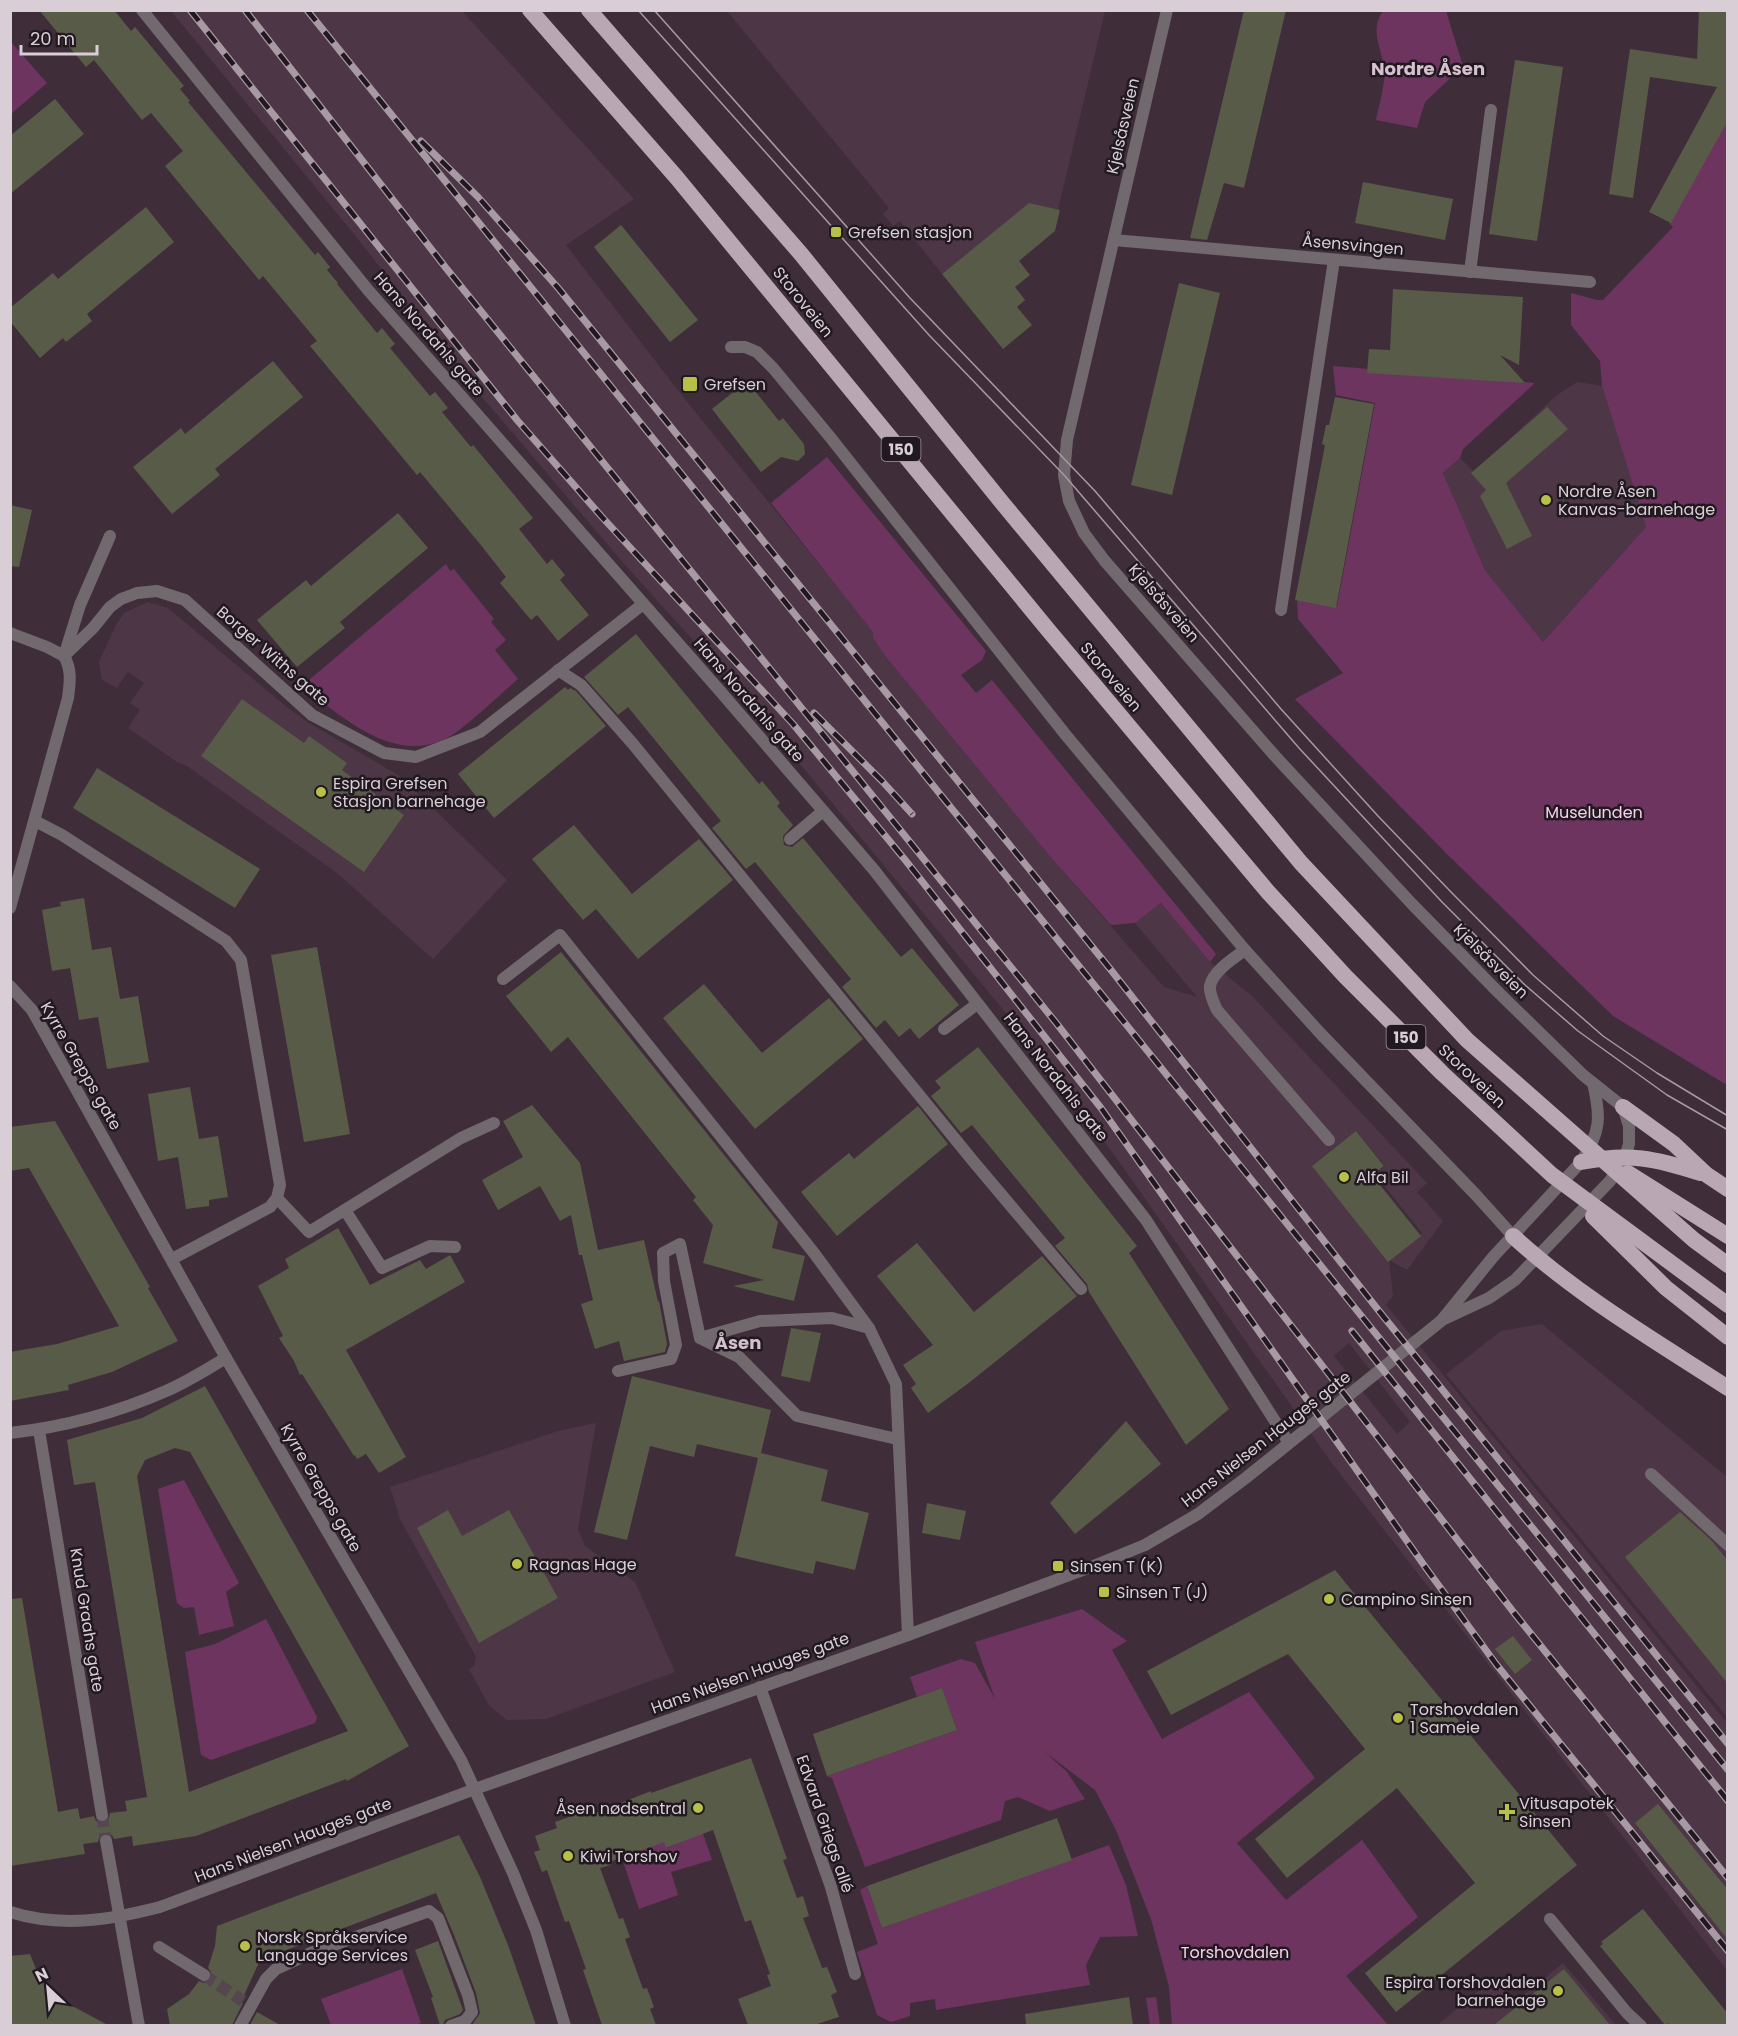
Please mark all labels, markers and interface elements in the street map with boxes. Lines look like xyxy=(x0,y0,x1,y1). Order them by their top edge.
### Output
scale bar xyxy=(21,18,98,56)
text: 20 m xyxy=(30,26,75,51)
district label: Nordre Åsen xyxy=(1371,56,1485,81)
street label: Kjelsåsveien xyxy=(1101,76,1145,176)
place label: Grefsen stasjon xyxy=(848,221,972,244)
marker: Grefsen stasjon xyxy=(829,225,843,239)
street label: Åsensvingen xyxy=(1301,229,1405,261)
street label: Storoveien xyxy=(767,262,839,342)
street label: Hans Nordahls gate xyxy=(368,267,490,401)
place label: Grefsen xyxy=(704,373,766,396)
marker: Grefsen xyxy=(681,375,699,393)
road number: 150 xyxy=(882,437,920,461)
place label: Nordre Åsen Kanvas-barnehage xyxy=(1558,480,1715,521)
marker: Nordre Åsen Kanvas-barnehage xyxy=(1539,493,1553,507)
street label: Kjelsåsveien xyxy=(1123,559,1205,647)
street label: Borger Withs gate xyxy=(212,601,334,712)
street label: Hans Nordahls gate xyxy=(688,633,810,767)
street label: Storoveien xyxy=(1075,637,1147,717)
place label: Espira Grefsen Stasjon barnehage xyxy=(333,772,486,813)
marker: Espira Grefsen Stasjon barnehage xyxy=(314,785,328,799)
park label: Muselunden xyxy=(1545,801,1643,824)
street label: Kjelsåsveien xyxy=(1448,918,1534,1004)
street label: Kyrre Grepps gate xyxy=(35,998,127,1134)
street label: Hans Nordahls gate xyxy=(998,1008,1114,1146)
road number: 150 xyxy=(1386,1025,1426,1049)
street label: Storoveien xyxy=(1433,1039,1511,1113)
place label: Alfa Bil xyxy=(1356,1166,1409,1189)
marker: Alfa Bil xyxy=(1337,1170,1351,1184)
district label: Åsen xyxy=(715,1330,761,1355)
street label: Hans Nielsen Hauges gate xyxy=(1176,1365,1356,1513)
street label: Kyrre Grepps gate xyxy=(275,1420,367,1556)
street label: Knud Graahs gate xyxy=(64,1546,110,1694)
place label: Ragnas Hage xyxy=(529,1553,637,1576)
place label: Sinsen T (K) xyxy=(1070,1555,1163,1578)
marker: Ragnas Hage xyxy=(510,1557,524,1571)
marker: Sinsen T (K) xyxy=(1051,1559,1065,1573)
place label: Sinsen T (J) xyxy=(1116,1581,1208,1604)
marker: Sinsen T (J) xyxy=(1097,1585,1111,1599)
place label: Campino Sinsen xyxy=(1341,1588,1472,1611)
marker: Campino Sinsen xyxy=(1322,1592,1336,1606)
street label: Hans Nielsen Hauges gate xyxy=(648,1626,852,1720)
place label: Torshovdalen 1 Sameie xyxy=(1410,1698,1518,1739)
marker: Torshovdalen 1 Sameie xyxy=(1391,1711,1405,1725)
street label: Edvard Griegs allé xyxy=(791,1752,859,1896)
street label: Hans Nielsen Hauges gate xyxy=(191,1792,395,1888)
place label: Vitusapotek Sinsen xyxy=(1519,1792,1615,1833)
place label: Åsen nødsentral xyxy=(556,1797,686,1820)
marker: Åsen nødsentral xyxy=(691,1801,705,1815)
marker: Vitusapotek Sinsen xyxy=(1500,1805,1514,1819)
place label: Kiwi Torshov xyxy=(580,1845,678,1868)
marker: Kiwi Torshov xyxy=(561,1849,575,1863)
place label: Norsk Språkservice Language Services xyxy=(257,1926,408,1967)
marker: Norsk Språkservice Language Services xyxy=(238,1939,252,1953)
park label: Torshovdalen xyxy=(1181,1941,1289,1964)
north arrow xyxy=(18,1958,78,2018)
text: N xyxy=(31,1962,52,1988)
place label: Espira Torshovdalen barnehage xyxy=(1385,1971,1546,2012)
marker: Espira Torshovdalen barnehage xyxy=(1551,1984,1565,1998)

